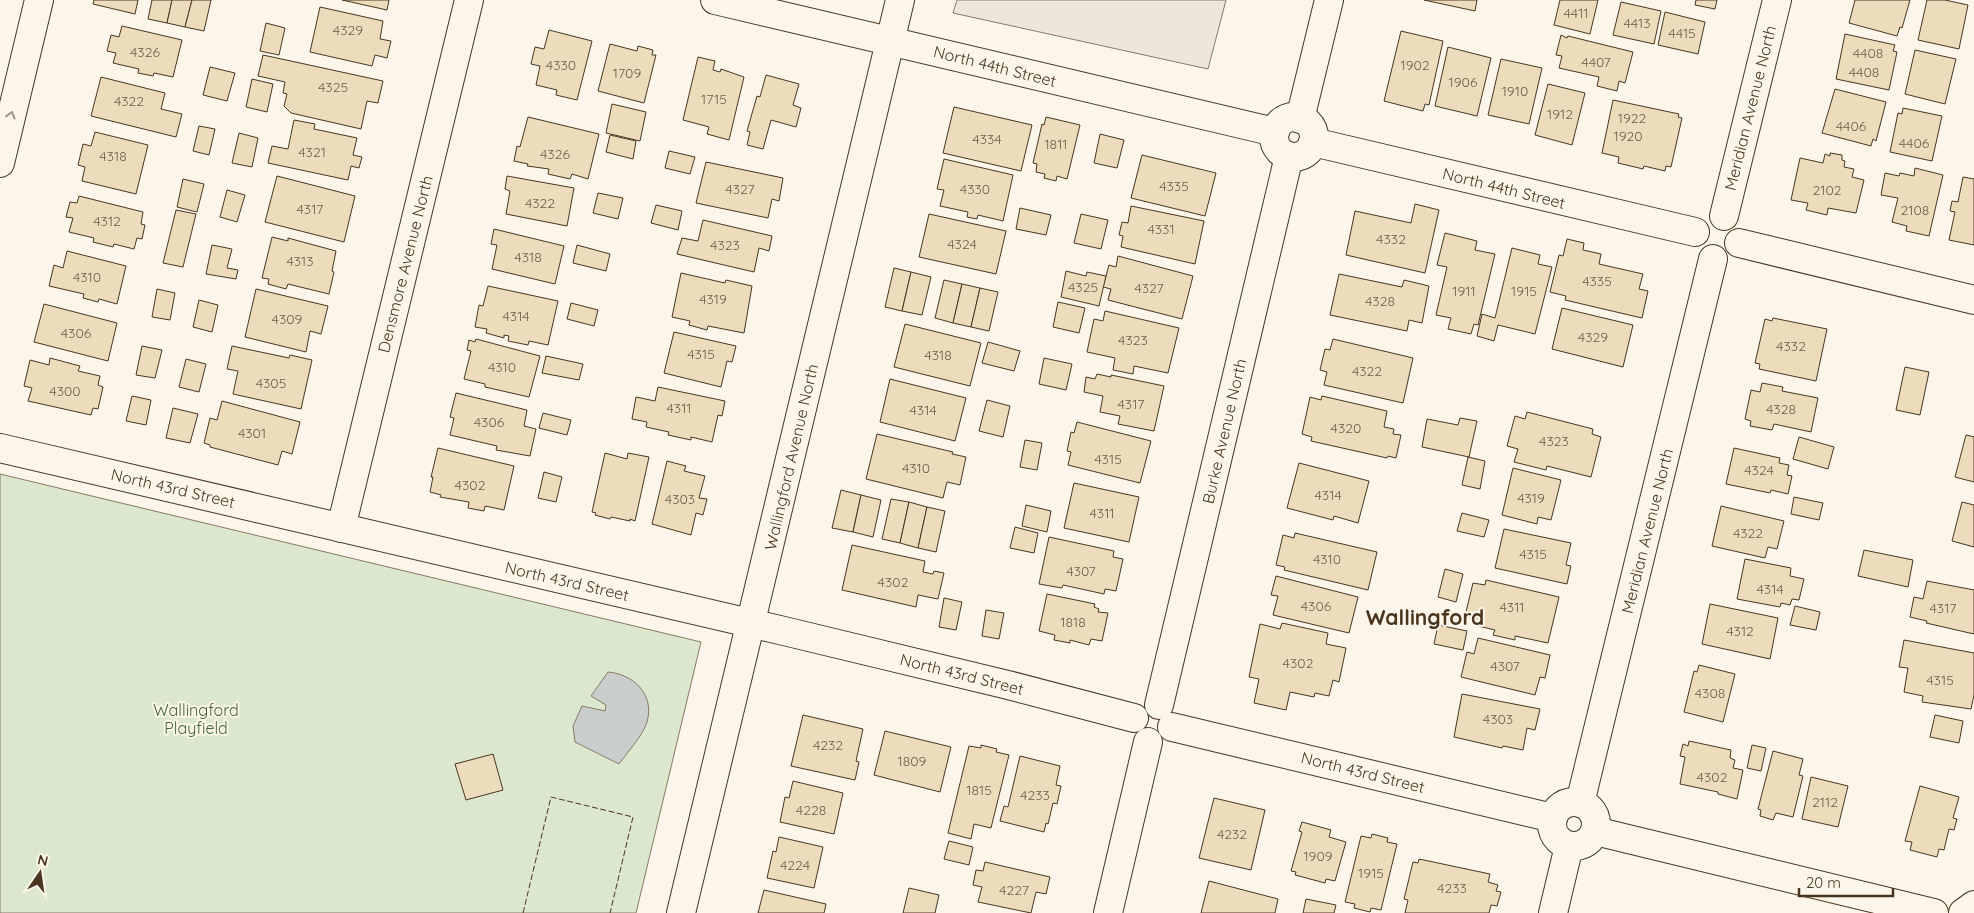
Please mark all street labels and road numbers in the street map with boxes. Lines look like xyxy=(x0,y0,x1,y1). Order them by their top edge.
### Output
street label: Meridian Avenue North xyxy=(1720,23,1780,193)
street label: North 44th Street xyxy=(932,41,1058,91)
street label: North 44th Street xyxy=(1441,163,1567,213)
street label: Densmore Avenue North xyxy=(373,173,437,355)
street label: Burke Avenue North xyxy=(1198,356,1250,506)
street label: Wallingford Avenue North xyxy=(760,362,822,552)
street label: Meridian Avenue North xyxy=(1617,446,1677,616)
street label: North 43rd Street xyxy=(109,464,237,512)
street label: North 43rd Street xyxy=(503,557,631,605)
street label: North 43rd Street xyxy=(898,649,1026,699)
street label: North 43rd Street xyxy=(1299,747,1427,797)

